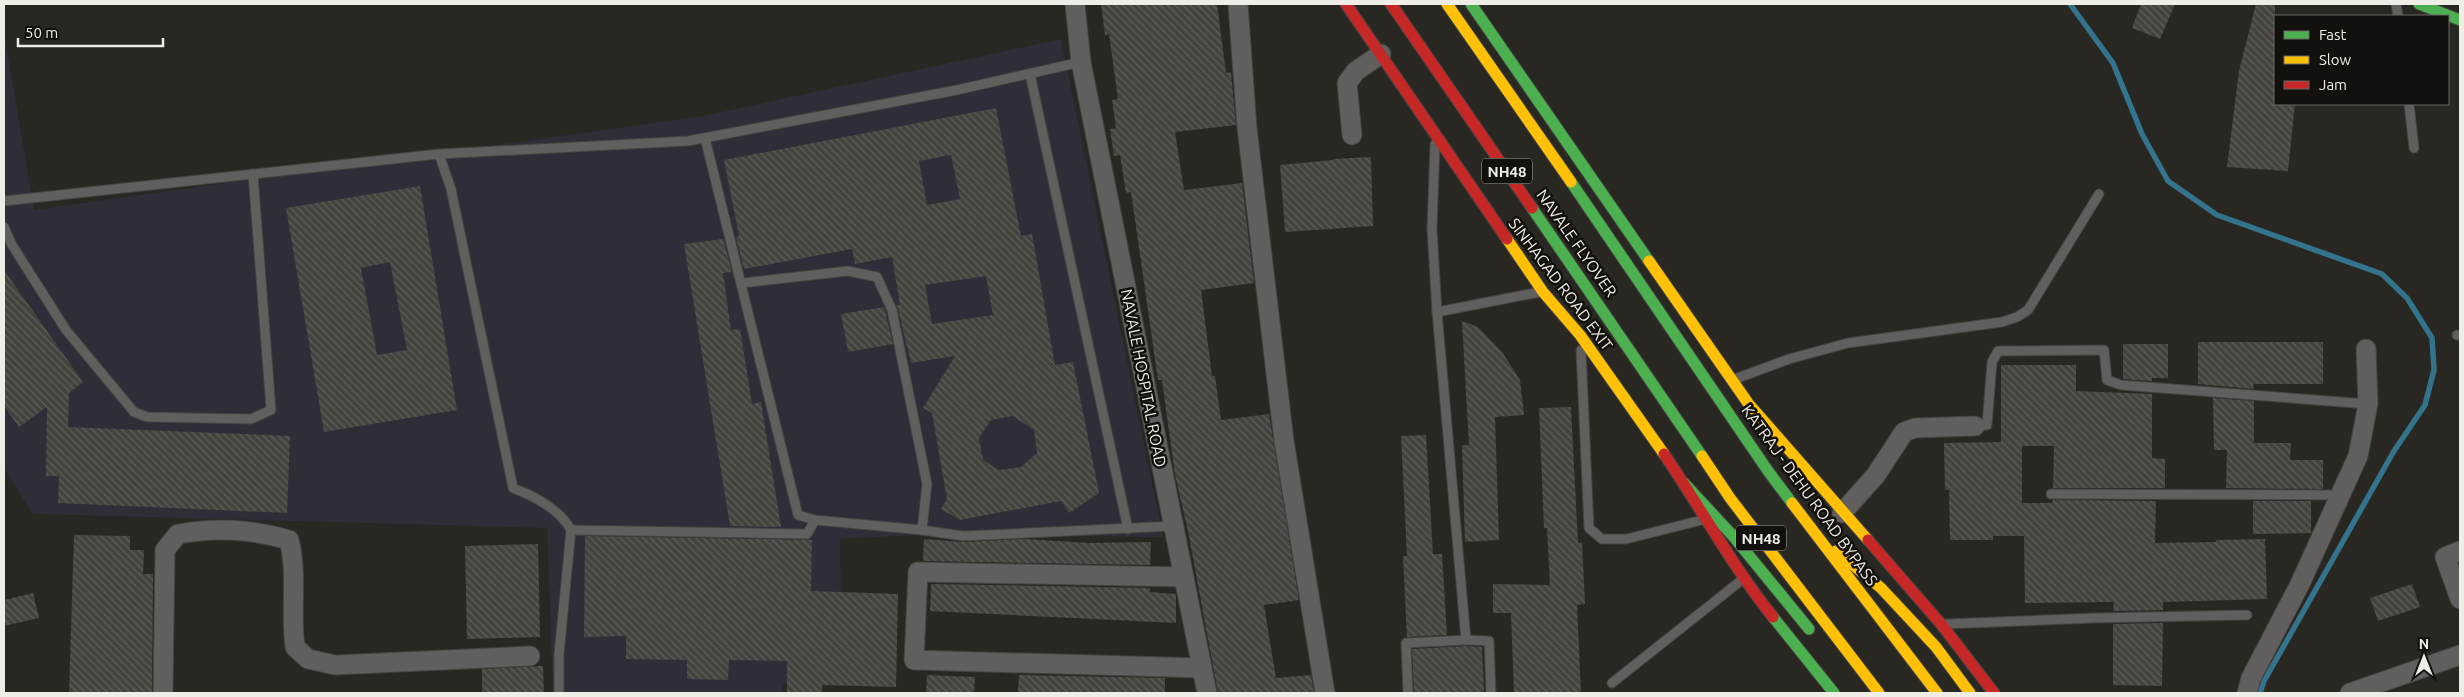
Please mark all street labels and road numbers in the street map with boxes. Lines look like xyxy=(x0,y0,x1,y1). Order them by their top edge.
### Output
road number: NH48 xyxy=(1482,158,1532,184)
street label: NAVALE FLYOVER xyxy=(1533,186,1621,300)
street label: SINHAGAD ROAD EXIT xyxy=(1505,214,1617,354)
street label: NAVALE HOSPITAL ROAD xyxy=(1118,287,1170,469)
street label: KATRAJ - DEHU ROAD BYPASS xyxy=(1738,401,1882,589)
road number: NH48 xyxy=(1736,526,1786,550)

